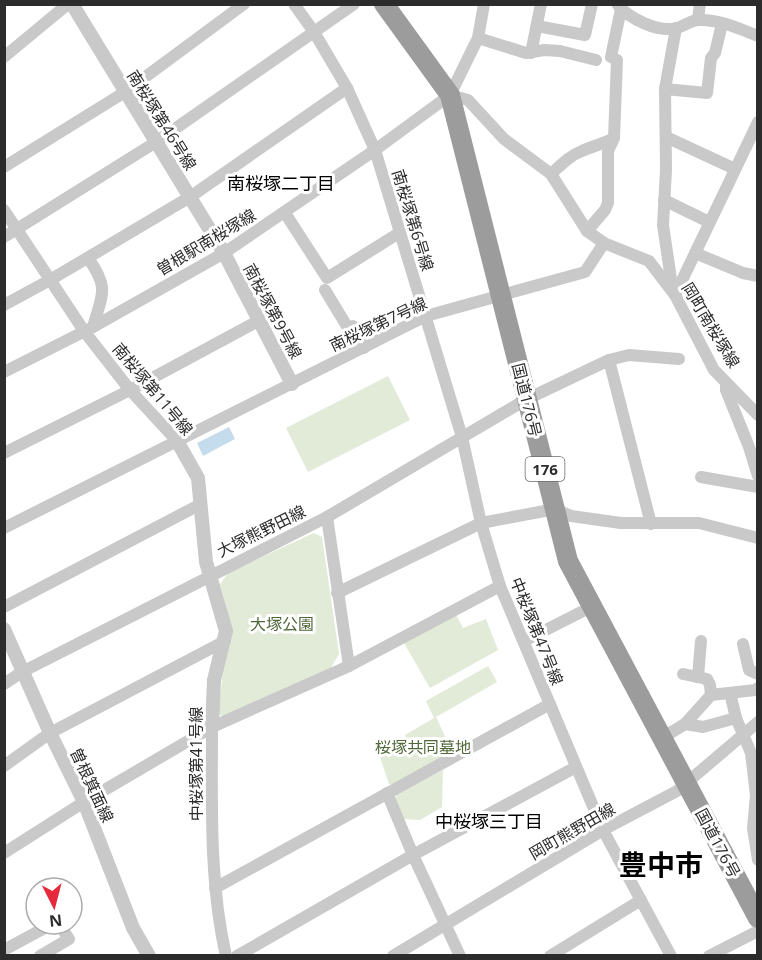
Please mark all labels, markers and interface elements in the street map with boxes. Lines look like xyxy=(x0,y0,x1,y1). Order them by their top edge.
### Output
street label: 南桜塚第46号線 xyxy=(122,66,202,174)
street label: 南桜塚第6号線 xyxy=(387,167,439,273)
district label: 南桜塚二丁目 xyxy=(227,171,335,195)
street label: 曽根駅南桜塚線 xyxy=(152,204,260,280)
street label: 南桜塚第9号線 xyxy=(239,259,307,363)
street label: 岡町南桜塚線 xyxy=(677,278,745,372)
street label: 南桜塚第7号線 xyxy=(326,292,430,356)
street label: 南桜塚第11号線 xyxy=(108,338,198,440)
street label: 国道176号 xyxy=(507,361,547,439)
road number: 176 xyxy=(526,457,564,481)
street label: 大塚熊野田線 xyxy=(213,500,309,562)
street label: 中桜塚第47号線 xyxy=(505,574,569,688)
park label: 大塚公園 xyxy=(250,613,314,635)
street label: 中桜塚第41号線 xyxy=(185,707,207,821)
park label: 桜塚共同墓地 xyxy=(375,736,471,758)
street label: 曽根箕面線 xyxy=(65,744,119,826)
street label: 岡町熊野田線 xyxy=(525,797,619,865)
street label: 国道176号 xyxy=(691,805,745,881)
district label: 中桜塚三丁目 xyxy=(435,809,543,833)
district label: 豊中市 xyxy=(619,845,703,883)
north arrow xyxy=(24,876,84,936)
text: N xyxy=(48,909,63,933)

